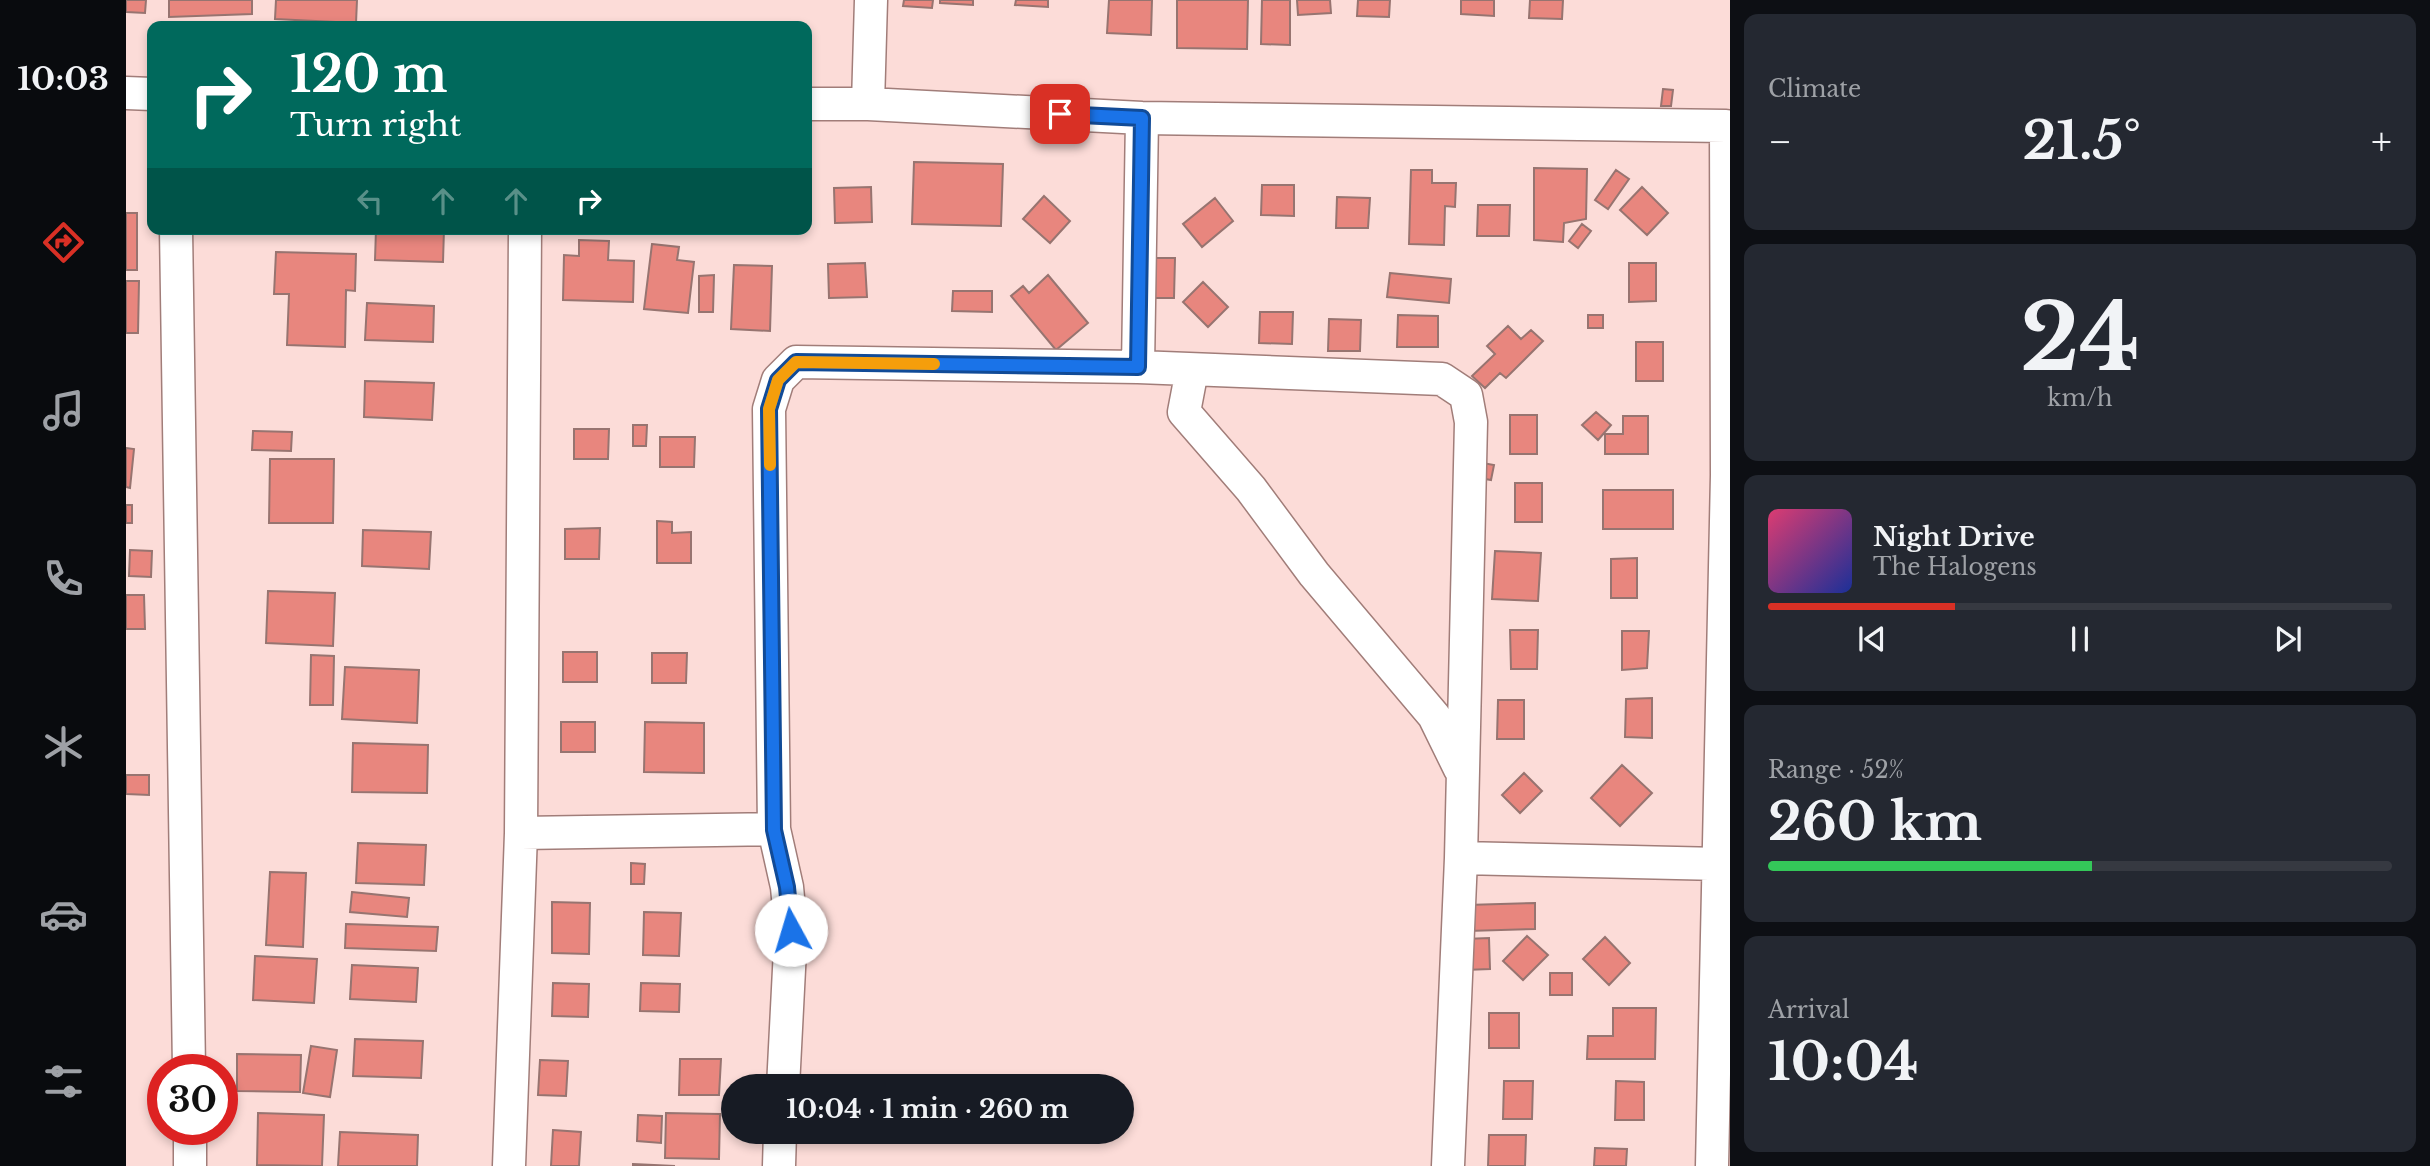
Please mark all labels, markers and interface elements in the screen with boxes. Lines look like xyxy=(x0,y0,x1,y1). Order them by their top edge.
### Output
text: 120 m xyxy=(290,44,448,105)
icon: right xyxy=(175,49,266,140)
text: 10:03 xyxy=(17,59,109,99)
text: Climate xyxy=(1768,75,1861,103)
pin xyxy=(1030,84,1090,144)
icon: arrive xyxy=(1041,95,1079,133)
text: Turn right xyxy=(290,105,461,145)
text: 21.5° xyxy=(2022,109,2141,173)
text: − xyxy=(1768,118,1792,165)
text: + xyxy=(2371,118,2392,165)
icon: left xyxy=(351,182,389,220)
icon: ahead xyxy=(424,182,462,220)
icon: ahead xyxy=(497,182,535,220)
icon: right xyxy=(570,182,608,220)
icon: directions xyxy=(39,218,88,267)
text: 24 xyxy=(2020,282,2140,395)
text: km/h xyxy=(2047,384,2113,412)
icon: music xyxy=(39,386,88,435)
text: Night Drive xyxy=(1873,521,2035,553)
text: The Halogens xyxy=(1873,553,2037,581)
icon: phone xyxy=(39,554,88,603)
icon: previous xyxy=(1853,620,1891,658)
icon: pause xyxy=(2061,620,2099,658)
icon: next xyxy=(2269,620,2307,658)
icon: climate xyxy=(39,722,88,771)
text: Range · 52% xyxy=(1768,756,1904,784)
text: 260 km xyxy=(1768,790,1982,854)
icon: car xyxy=(39,890,88,939)
position arrow xyxy=(754,893,828,967)
text: Arrival xyxy=(1768,996,1849,1024)
text: 10:04 xyxy=(1768,1030,1919,1094)
speed limit sign: 30 xyxy=(147,1054,238,1145)
icon: filters xyxy=(39,1057,88,1106)
text: 10:04 · 1 min · 260 m xyxy=(786,1093,1069,1125)

